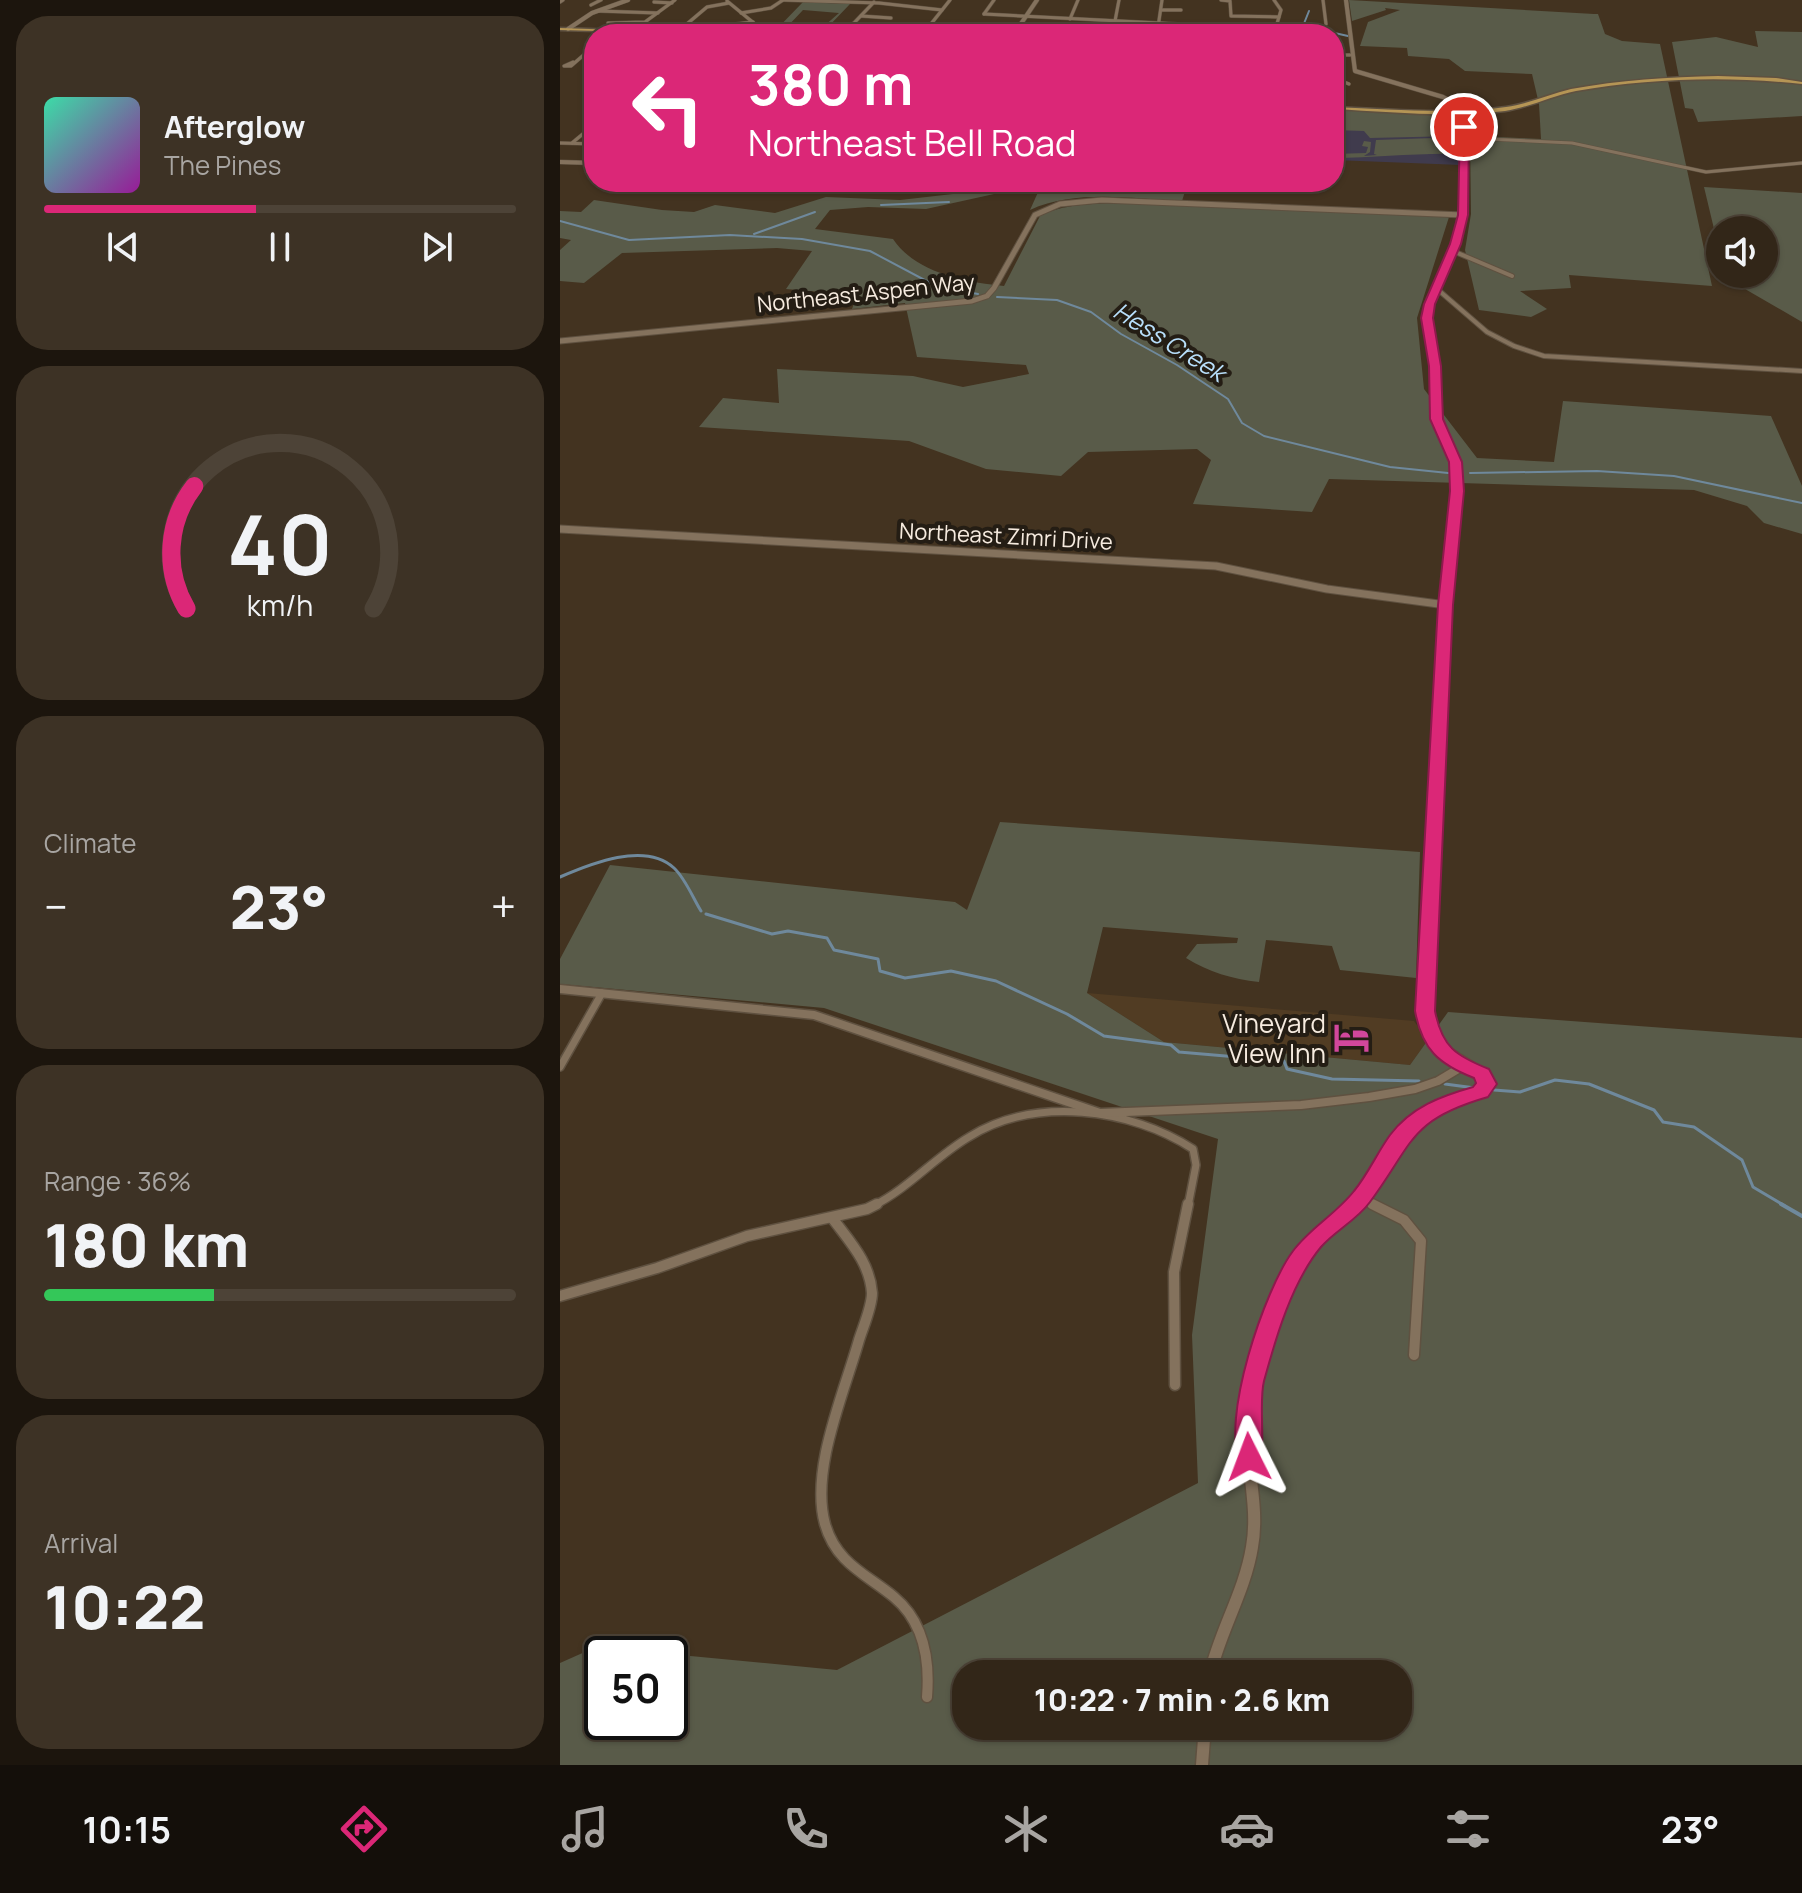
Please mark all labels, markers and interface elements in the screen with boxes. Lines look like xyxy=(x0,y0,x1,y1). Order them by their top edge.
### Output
text: 380 m xyxy=(748,45,913,122)
icon: left xyxy=(616,56,720,160)
pin xyxy=(1430,93,1498,161)
icon: arrive xyxy=(1442,105,1486,149)
text: Afterglow xyxy=(164,106,305,147)
text: Northeast Bell Road xyxy=(748,118,1076,167)
text: The Pines xyxy=(164,147,281,183)
map controls xyxy=(1706,216,1778,288)
button: sound xyxy=(1706,216,1778,288)
icon: previous xyxy=(101,225,145,269)
icon: pause xyxy=(258,225,302,269)
icon: next xyxy=(415,225,459,269)
street label: Northeast Aspen Way xyxy=(756,267,977,319)
water label: Hess Creek xyxy=(1108,294,1235,390)
text: 40 xyxy=(227,485,333,599)
street label: Northeast Zimri Drive xyxy=(899,515,1114,557)
text: km/h xyxy=(247,586,313,625)
text: Climate xyxy=(44,825,136,861)
text: 23° xyxy=(230,865,329,947)
text: − xyxy=(44,876,68,936)
text: + xyxy=(491,876,516,936)
place label: Vineyard View Inn xyxy=(1222,1005,1326,1071)
hotel icon: Vineyard View Inn xyxy=(1333,1019,1371,1057)
text: Range · 36% xyxy=(44,1163,191,1199)
text: 180 km xyxy=(44,1203,249,1285)
position arrow xyxy=(1207,1415,1291,1499)
text: Arrival xyxy=(44,1525,118,1561)
text: 10:22 xyxy=(44,1565,206,1647)
speed limit sign: 50 xyxy=(584,1636,688,1740)
text: 10:22 · 7 min · 2.6 km xyxy=(1034,1679,1330,1720)
icon: directions xyxy=(336,1801,392,1857)
icon: music xyxy=(557,1801,613,1857)
icon: phone xyxy=(778,1801,834,1857)
icon: climate xyxy=(998,1801,1054,1857)
icon: car xyxy=(1219,1801,1275,1857)
icon: filters xyxy=(1440,1801,1496,1857)
text: 10:15 xyxy=(82,1805,171,1854)
text: 23° xyxy=(1661,1805,1720,1854)

